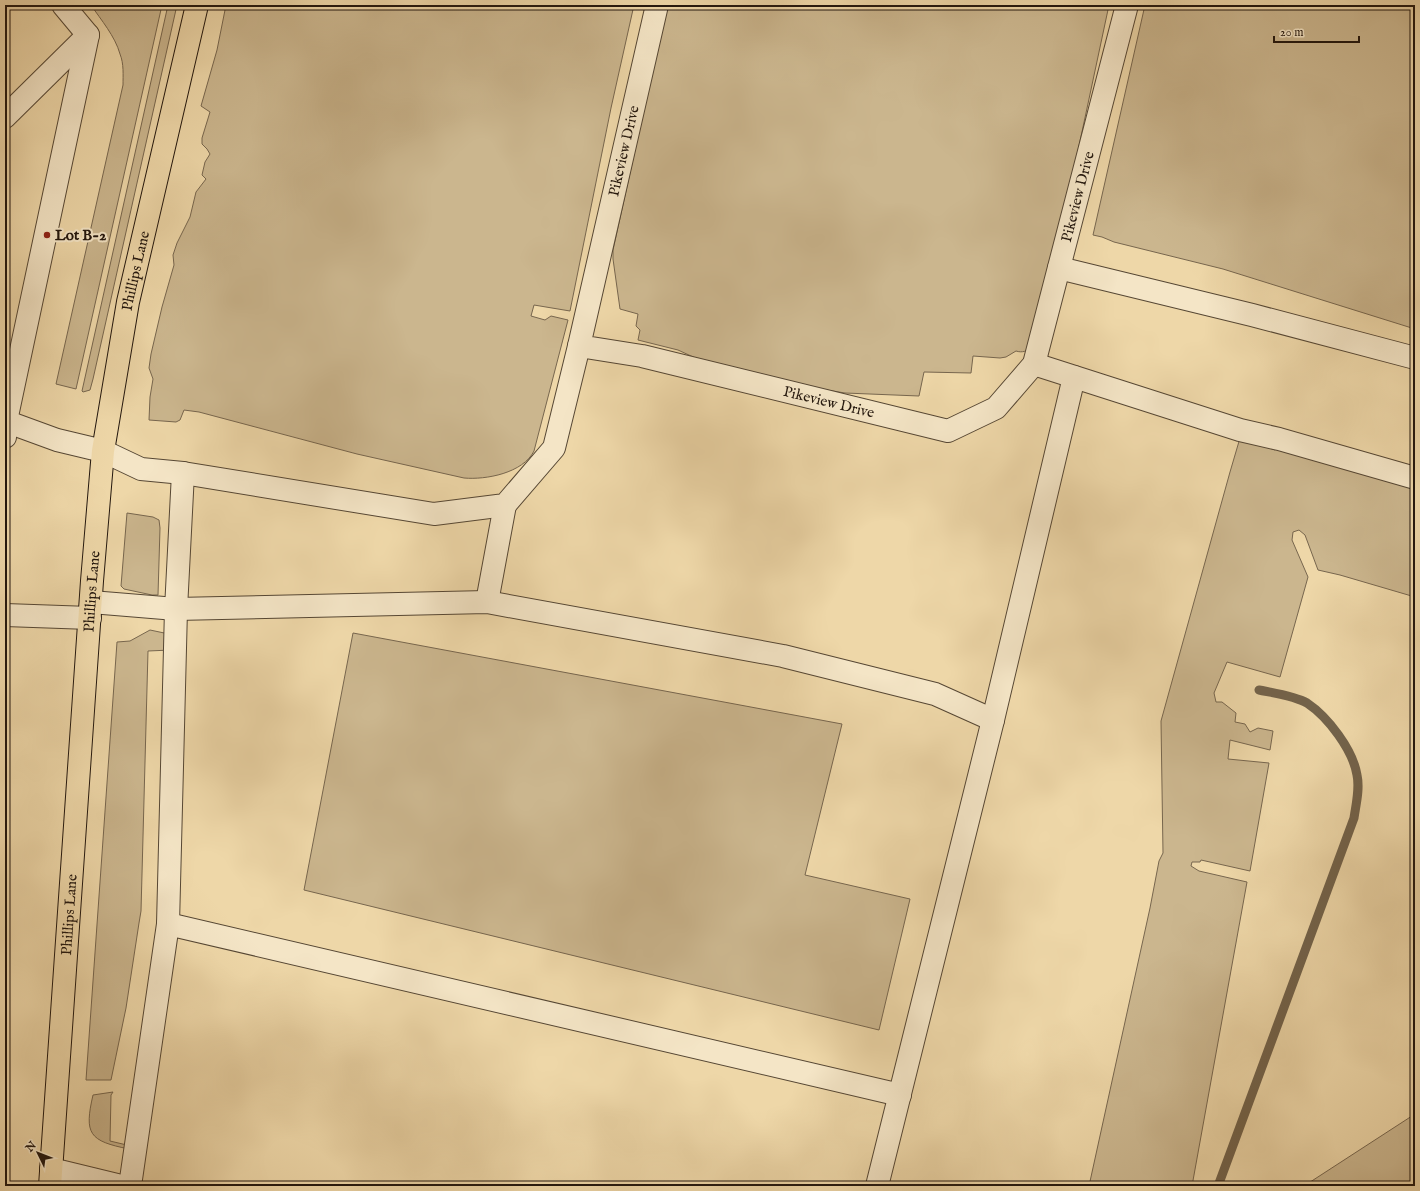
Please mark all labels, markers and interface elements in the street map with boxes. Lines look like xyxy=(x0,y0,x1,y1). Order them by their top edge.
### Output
scale bar xyxy=(1274,18,1359,44)
text: 20 m xyxy=(1280,25,1303,40)
street label: Pikeview Drive xyxy=(604,103,644,198)
street label: Pikeview Drive xyxy=(1057,149,1098,244)
place label: Lot B-2 xyxy=(55,226,106,245)
street label: Phillips Lane xyxy=(117,229,154,312)
marker: Lot B-2 xyxy=(42,230,52,240)
street label: Pikeview Drive xyxy=(781,381,876,422)
street label: Phillips Lane xyxy=(79,550,104,633)
street label: Phillips Lane xyxy=(57,873,81,956)
north arrow xyxy=(18,1133,58,1173)
text: N xyxy=(22,1138,40,1156)

